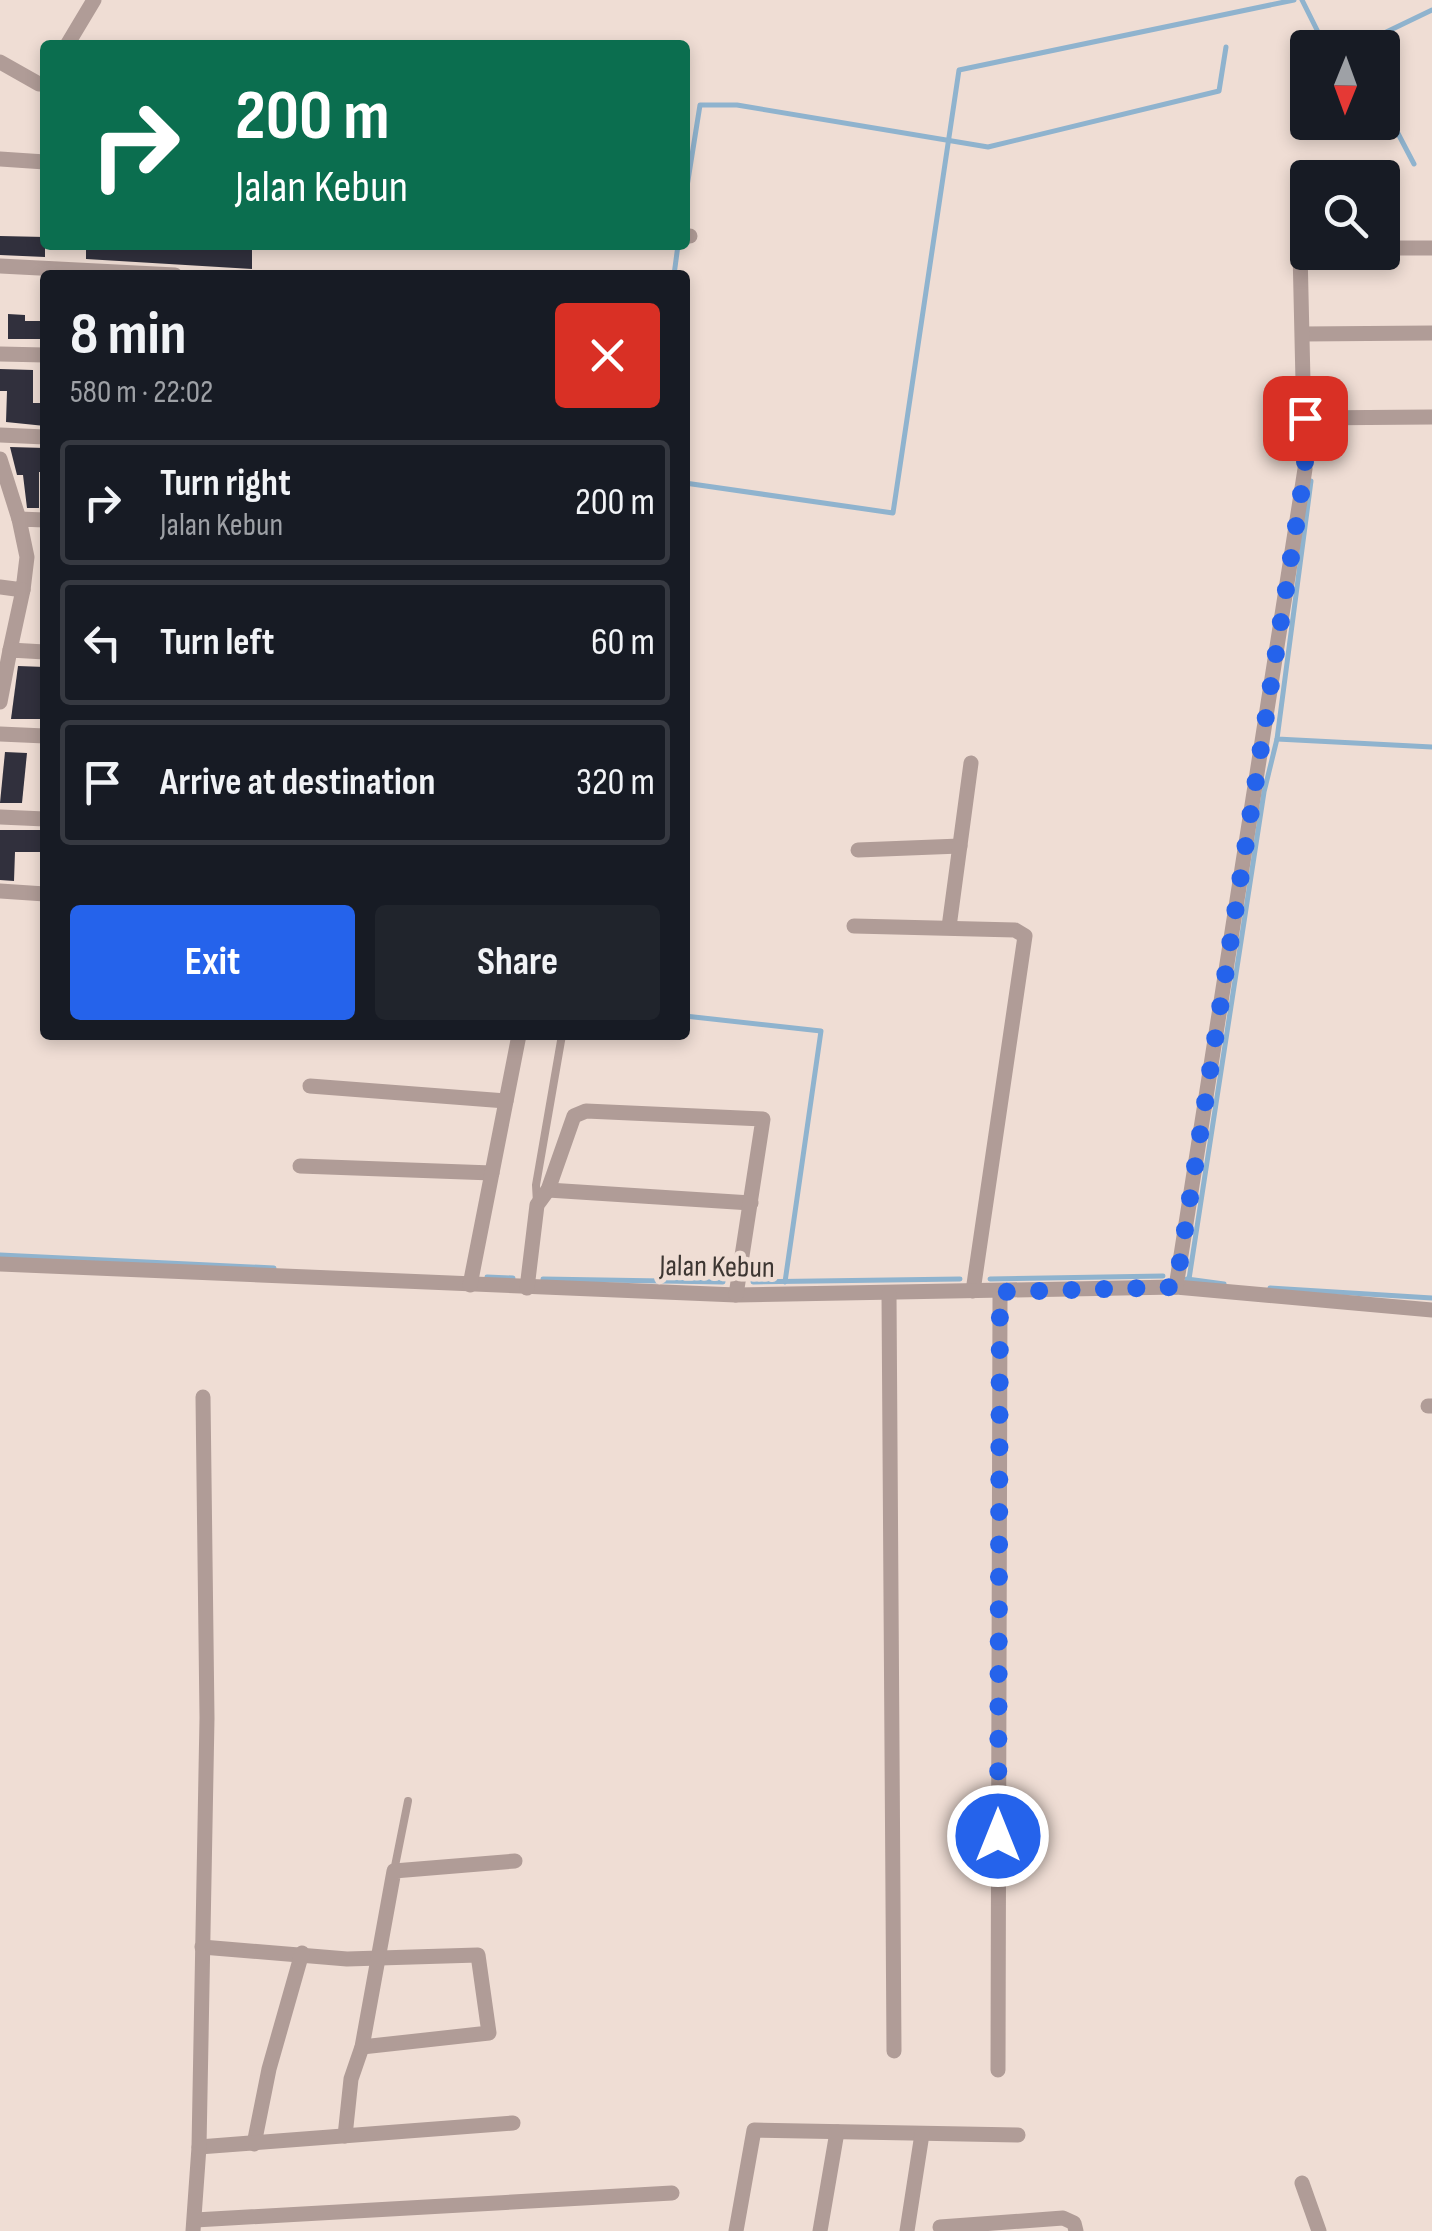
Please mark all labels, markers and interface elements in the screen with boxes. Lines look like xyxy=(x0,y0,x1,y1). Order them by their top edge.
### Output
north arrow xyxy=(1290,30,1400,140)
map controls xyxy=(1290,30,1400,270)
text: 200 m xyxy=(235,75,390,159)
icon: right xyxy=(70,80,200,210)
text: Jalan Kebun xyxy=(235,160,408,215)
button: search xyxy=(1290,160,1400,270)
text: 8 min xyxy=(70,299,186,371)
button: close xyxy=(555,303,660,408)
text: 580 m · 22:02 xyxy=(70,373,213,412)
pin xyxy=(1263,376,1348,461)
icon: arrive xyxy=(1278,391,1333,446)
text: Turn right xyxy=(160,461,291,506)
icon: right xyxy=(75,475,130,530)
text: 200 m xyxy=(575,480,655,525)
text: Jalan Kebun xyxy=(160,506,283,545)
icon: left xyxy=(75,615,130,670)
text: Turn left xyxy=(160,620,274,665)
text: 60 m xyxy=(591,620,655,665)
icon: arrive xyxy=(75,755,130,810)
text: Arrive at destination xyxy=(160,760,435,805)
text: 320 m xyxy=(576,760,655,805)
button: Exit xyxy=(70,905,355,1020)
button: Share xyxy=(375,905,660,1020)
street label: Jalan Kebun xyxy=(658,1248,775,1286)
position arrow xyxy=(946,1784,1050,1888)

